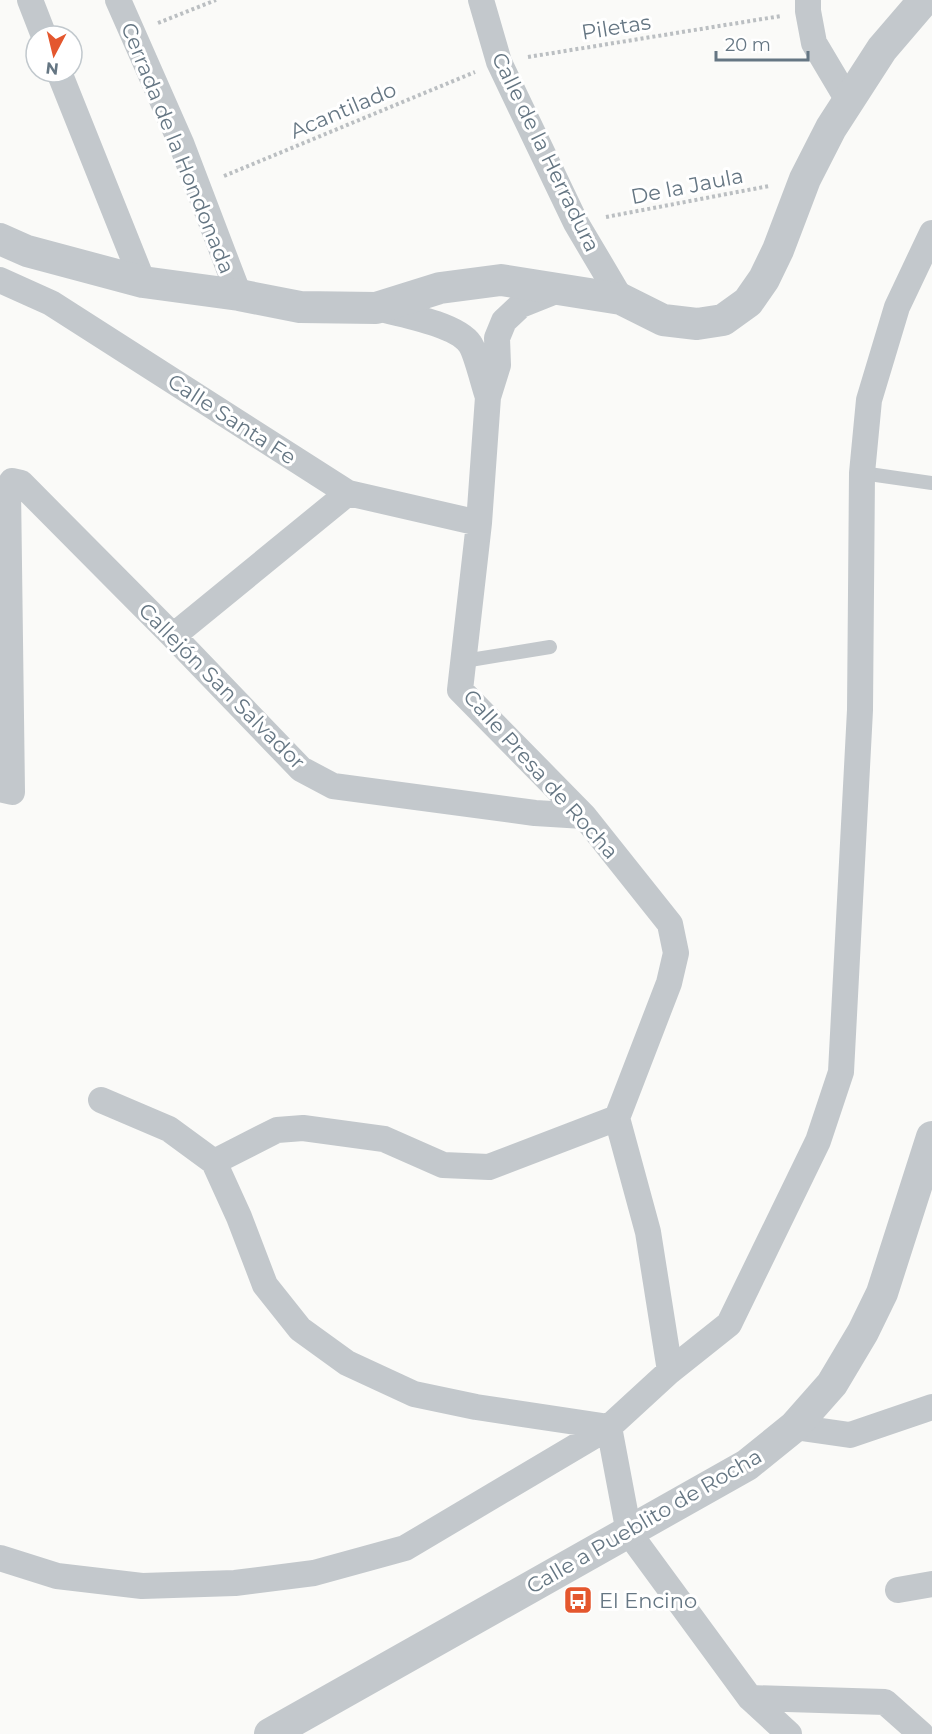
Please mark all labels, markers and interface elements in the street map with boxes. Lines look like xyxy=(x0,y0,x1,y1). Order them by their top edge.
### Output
street label: Piletas xyxy=(580,9,652,45)
street label: Cerrada de la Hondonada xyxy=(116,19,240,277)
north arrow xyxy=(24,24,84,84)
scale bar xyxy=(716,24,808,62)
text: 20 m xyxy=(725,34,771,56)
street label: Calle de la Herradura xyxy=(487,48,605,256)
text: N xyxy=(45,58,60,79)
street label: Acantilado xyxy=(286,76,400,144)
street label: De la Jaula xyxy=(629,163,745,209)
street label: Calle Santa Fe xyxy=(163,368,301,470)
street label: Callejón San Salvador xyxy=(134,598,310,774)
street label: Calle Presa de Rocha xyxy=(458,684,624,864)
street label: Calle a Pueblito de Rocha xyxy=(522,1443,766,1599)
bus stop icon: El Encino xyxy=(562,1584,594,1616)
place label: El Encino xyxy=(599,1588,697,1613)

